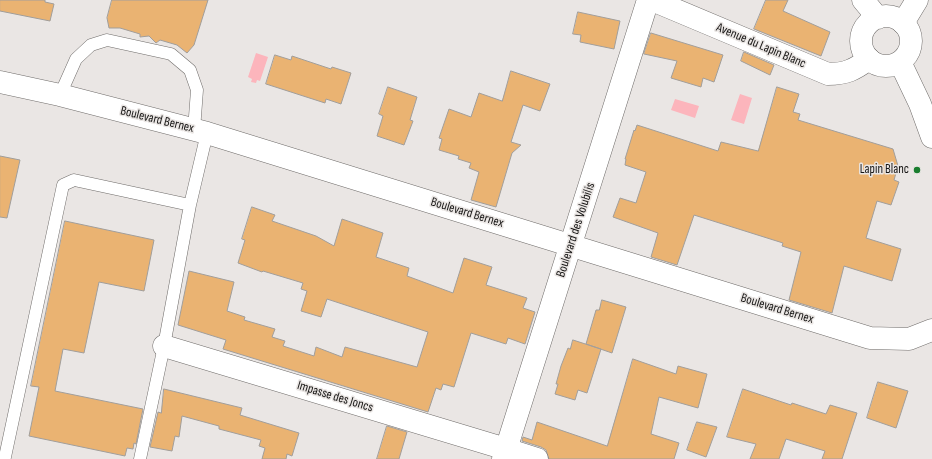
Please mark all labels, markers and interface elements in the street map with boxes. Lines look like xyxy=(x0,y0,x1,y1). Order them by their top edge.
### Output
street label: Avenue du Lapin Blanc xyxy=(714,20,808,72)
street label: Boulevard Bernex xyxy=(119,103,195,137)
place label: Lapin Blanc xyxy=(860,162,909,178)
marker: Lapin Blanc xyxy=(912,165,922,175)
street label: Boulevard des Volubilis xyxy=(553,181,599,279)
street label: Boulevard Bernex xyxy=(429,195,505,231)
street label: Boulevard Bernex xyxy=(739,291,815,327)
street label: Impasse des Joncs xyxy=(295,378,375,416)

